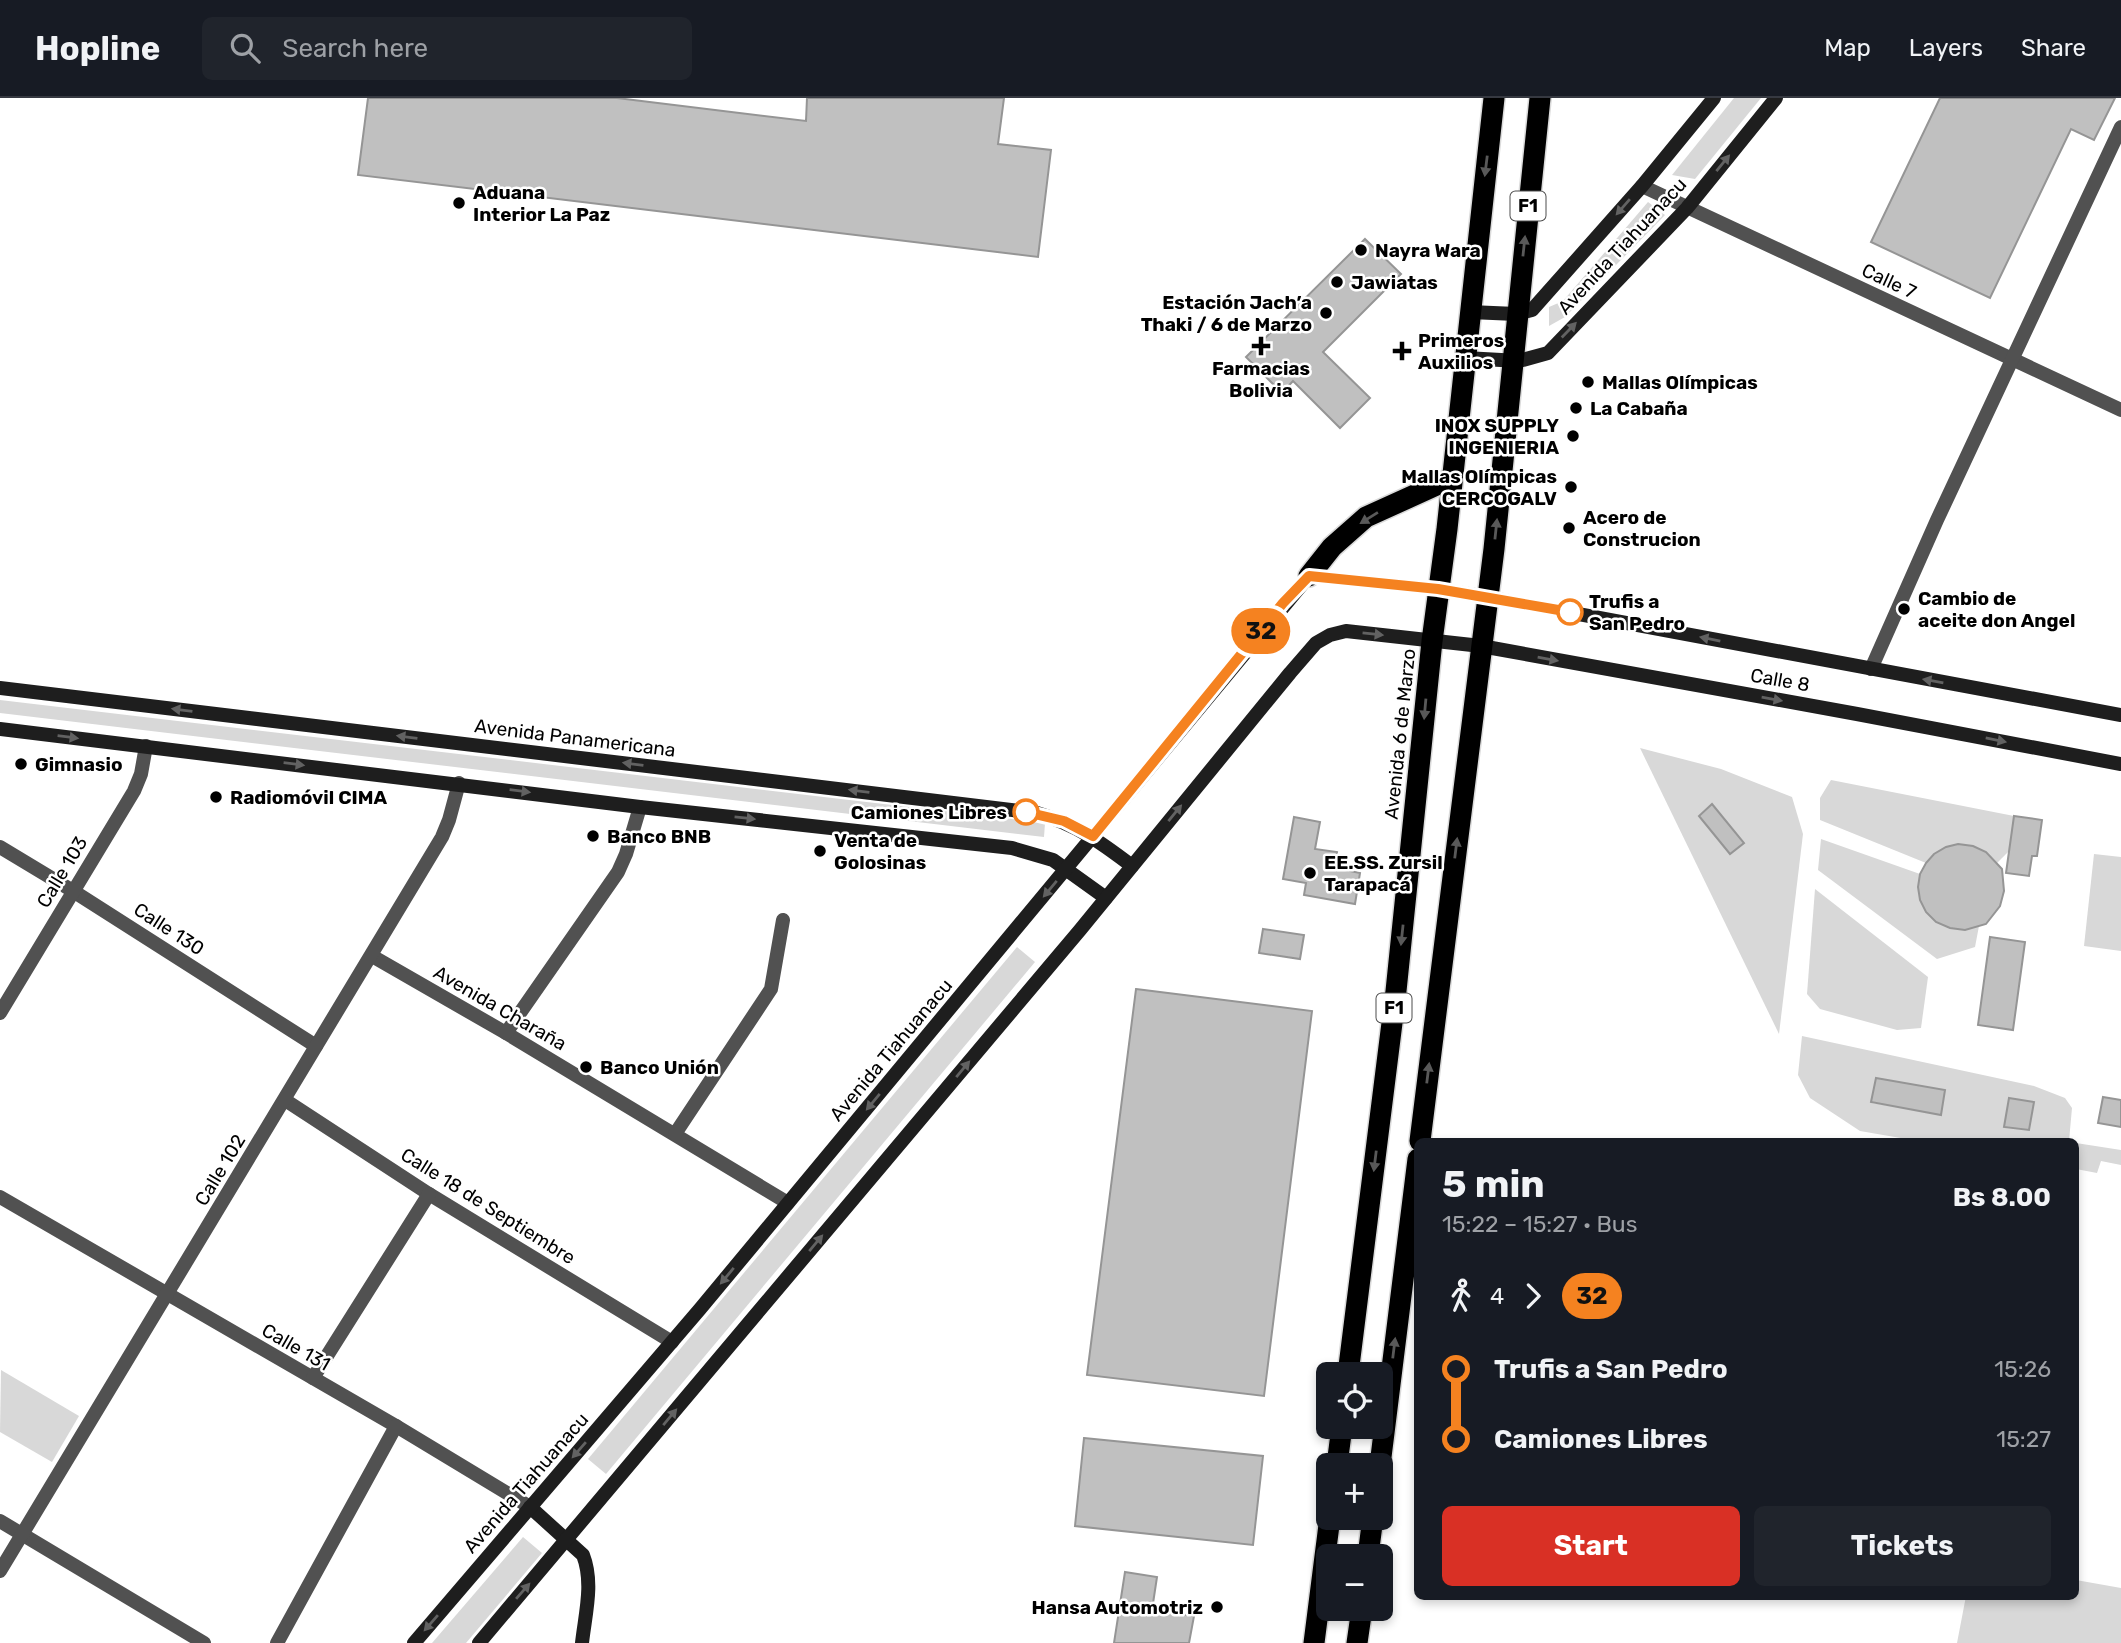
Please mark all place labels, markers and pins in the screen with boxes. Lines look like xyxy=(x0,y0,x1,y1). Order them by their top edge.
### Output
place label: Aduana Interior La Paz xyxy=(473,181,610,226)
marker: Aduana Interior La Paz xyxy=(451,195,467,211)
place label: Nayra Wara xyxy=(1375,239,1481,262)
marker: Nayra Wara xyxy=(1353,242,1369,258)
place label: Jawiatas xyxy=(1351,271,1438,294)
marker: Jawiatas xyxy=(1329,274,1345,290)
place label: Estación Jach’a Thaki / 6 de Marzo xyxy=(1141,291,1312,336)
marker: Estación Jach’a Thaki / 6 de Marzo xyxy=(1318,305,1334,321)
place label: Primeros Auxilios xyxy=(1418,329,1504,374)
marker: Farmacias Bolivia xyxy=(1253,338,1269,354)
marker: Primeros Auxilios xyxy=(1392,341,1412,361)
place label: Farmacias Bolivia xyxy=(1212,357,1310,402)
place label: Mallas Olímpicas xyxy=(1602,371,1758,394)
marker: Mallas Olímpicas xyxy=(1580,374,1596,390)
place label: La Cabaña xyxy=(1590,397,1688,420)
marker: La Cabaña xyxy=(1568,400,1584,416)
place label: INOX SUPPLY INGENIERIA xyxy=(1435,414,1559,459)
marker: INOX SUPPLY INGENIERIA xyxy=(1565,428,1581,444)
place label: Mallas Olímpicas CERCOGALV xyxy=(1401,465,1557,510)
marker: Mallas Olímpicas CERCOGALV xyxy=(1563,479,1579,495)
place label: Acero de Construcion xyxy=(1583,506,1701,551)
marker: Acero de Construcion xyxy=(1561,520,1577,536)
place label: Cambio de aceite don Angel xyxy=(1918,587,2075,632)
place label: Trufis a San Pedro xyxy=(1589,590,1685,635)
marker: Trufis a San Pedro xyxy=(1557,599,1583,625)
marker: Cambio de aceite don Angel xyxy=(1896,601,1912,617)
place label: Gimnasio xyxy=(35,753,123,776)
marker: Gimnasio xyxy=(13,756,29,772)
place label: Radiomóvil CIMA xyxy=(230,786,387,809)
marker: Radiomóvil CIMA xyxy=(208,789,224,805)
marker: Camiones Libres xyxy=(1013,799,1039,825)
place label: Camiones Libres xyxy=(851,801,1007,824)
place label: Banco BNB xyxy=(607,825,711,848)
marker: Banco BNB xyxy=(585,828,601,844)
place label: Venta de Golosinas xyxy=(834,829,926,874)
marker: Venta de Golosinas xyxy=(812,843,828,859)
place label: EE.SS. Zursil Tarapacá xyxy=(1324,851,1443,896)
marker: EE.SS. Zursil Tarapacá xyxy=(1302,865,1318,881)
place label: Banco Unión xyxy=(600,1056,719,1079)
marker: Banco Unión xyxy=(578,1059,594,1075)
place label: Hansa Automotriz xyxy=(1032,1596,1203,1619)
marker: Hansa Automotriz xyxy=(1209,1599,1225,1615)

